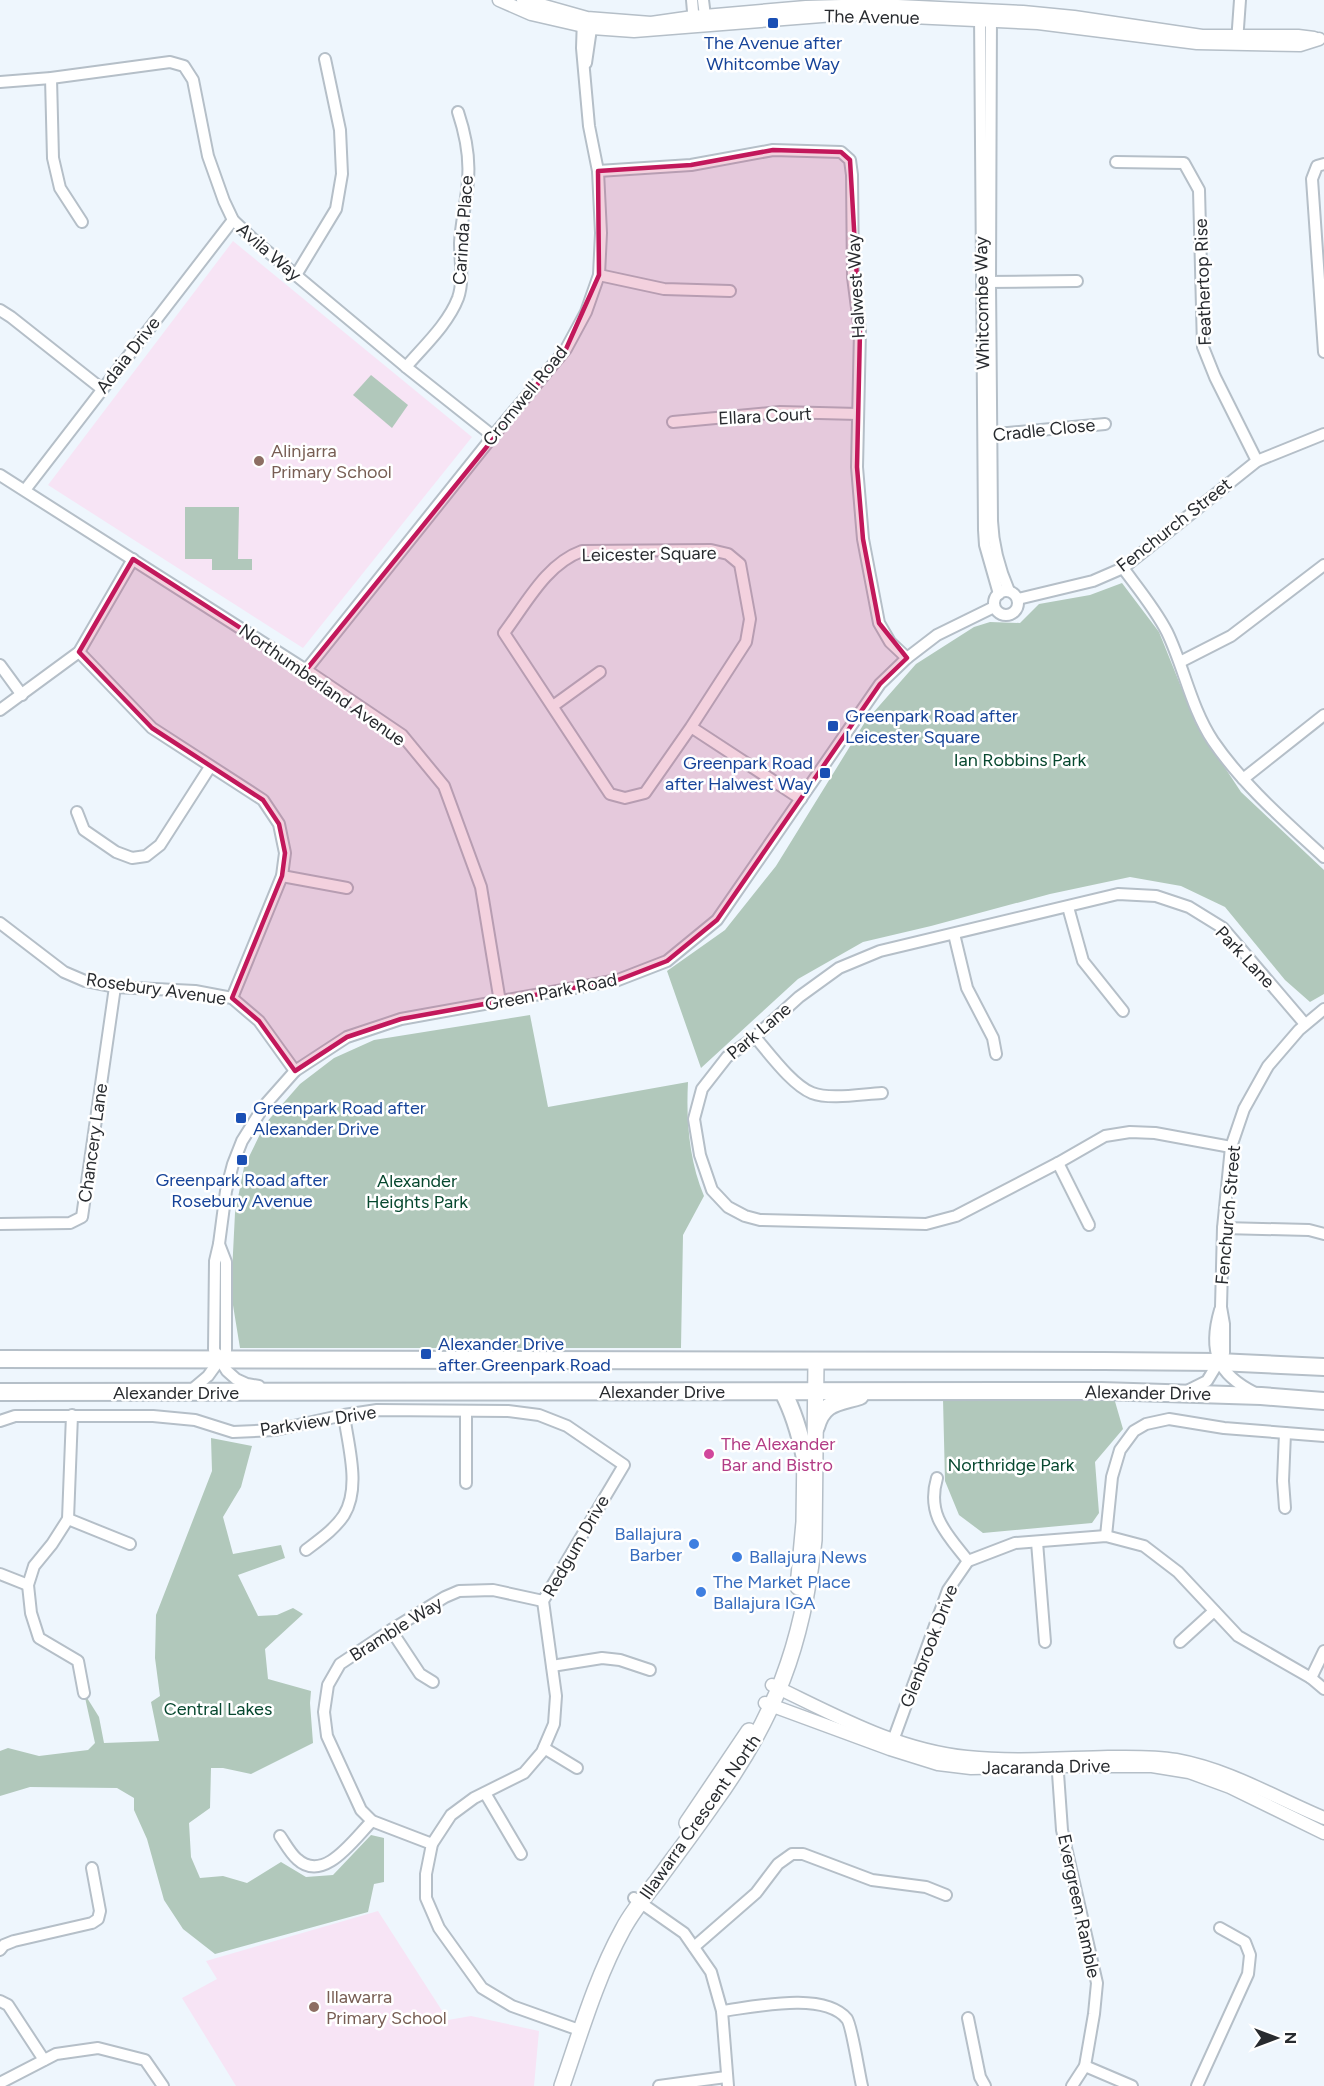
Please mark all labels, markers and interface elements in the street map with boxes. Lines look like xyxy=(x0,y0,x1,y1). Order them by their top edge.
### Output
street label: The Avenue xyxy=(824,5,920,29)
marker: The Avenue after Whitcombe Way xyxy=(766,16,780,30)
place label: The Avenue after Whitcombe Way xyxy=(704,32,842,75)
street label: Carinda Place xyxy=(448,174,478,286)
street label: Avila Way xyxy=(232,218,306,286)
street label: Feathertop Rise xyxy=(1190,218,1216,346)
street label: Halwest Way xyxy=(842,232,870,339)
street label: Whitcombe Way xyxy=(970,235,994,370)
street label: Adaia Drive xyxy=(91,312,165,398)
street label: Cromwell Road xyxy=(478,342,572,450)
street label: Ellara Court xyxy=(718,403,813,429)
street label: Cradle Close xyxy=(992,414,1096,446)
place label: Alinjarra Primary School xyxy=(271,440,392,483)
marker: Alinjarra Primary School xyxy=(252,454,266,468)
street label: Fenchurch Street xyxy=(1112,473,1236,577)
street label: Leicester Square xyxy=(581,542,717,566)
street label: Northumberland Avenue xyxy=(235,619,410,751)
place label: Greenpark Road after Leicester Square xyxy=(845,705,1018,748)
marker: Greenpark Road after Leicester Square xyxy=(826,719,840,733)
park label: Ian Robbins Park xyxy=(954,749,1087,771)
place label: Greenpark Road after Halwest Way xyxy=(665,752,814,795)
marker: Greenpark Road after Halwest Way xyxy=(818,766,832,780)
street label: Park Lane xyxy=(1211,921,1279,993)
street label: Rosebury Avenue xyxy=(84,968,228,1010)
street label: Green Park Road xyxy=(483,968,619,1016)
street label: Park Lane xyxy=(722,998,796,1064)
street label: Chancery Lane xyxy=(74,1082,112,1204)
place label: Greenpark Road after Alexander Drive xyxy=(253,1097,426,1140)
marker: Greenpark Road after Alexander Drive xyxy=(234,1111,248,1125)
street label: Fenchurch Street xyxy=(1211,1144,1245,1286)
marker: Greenpark Road after Rosebury Avenue xyxy=(235,1153,249,1167)
place label: Greenpark Road after Rosebury Avenue xyxy=(156,1169,328,1212)
park label: Alexander Heights Park xyxy=(366,1170,468,1213)
place label: Alexander Drive after Greenpark Road xyxy=(438,1333,611,1376)
marker: Alexander Drive after Greenpark Road xyxy=(419,1347,433,1361)
street label: Alexander Drive xyxy=(599,1381,725,1403)
street label: Alexander Drive xyxy=(1085,1381,1211,1405)
street label: Alexander Drive xyxy=(113,1382,239,1404)
street label: Parkview Drive xyxy=(258,1401,378,1441)
place label: The Alexander Bar and Bistro xyxy=(721,1433,835,1476)
marker: The Alexander Bar and Bistro xyxy=(702,1447,716,1461)
park label: Northridge Park xyxy=(947,1454,1075,1476)
street label: Redgum Drive xyxy=(538,1491,614,1601)
place label: Ballajura Barber xyxy=(615,1523,682,1566)
marker: Ballajura Barber xyxy=(687,1537,701,1551)
place label: Ballajura News xyxy=(749,1546,867,1568)
marker: Ballajura News xyxy=(730,1550,744,1564)
place label: The Market Place Ballajura IGA xyxy=(713,1571,851,1614)
street label: Glenbrook Drive xyxy=(895,1581,963,1711)
marker: The Market Place Ballajura IGA xyxy=(694,1585,708,1599)
street label: Bramble Way xyxy=(345,1591,447,1666)
park label: Central Lakes xyxy=(164,1698,272,1720)
street label: Illawarra Crescent North xyxy=(635,1730,765,1904)
street label: Jacaranda Drive xyxy=(982,1755,1111,1779)
street label: Evergreen Ramble xyxy=(1053,1832,1105,1980)
place label: Illawarra Primary School xyxy=(326,1986,447,2029)
marker: Illawarra Primary School xyxy=(307,2000,321,2014)
north arrow xyxy=(1246,2008,1306,2068)
text: N xyxy=(1281,2032,1300,2044)

